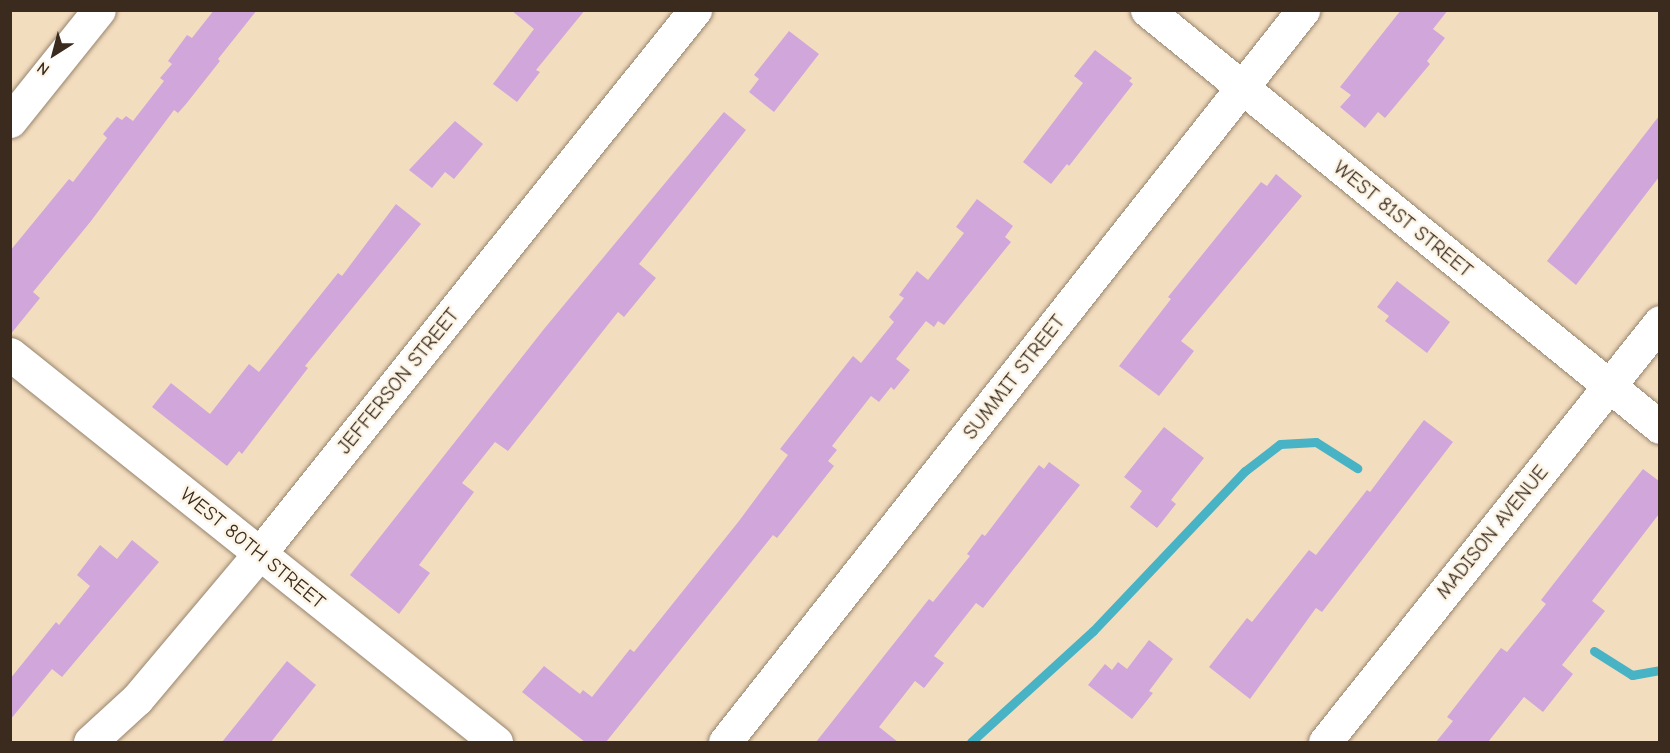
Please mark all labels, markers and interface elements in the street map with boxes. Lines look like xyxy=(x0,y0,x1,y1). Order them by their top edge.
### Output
north arrow xyxy=(24,24,84,84)
text: N xyxy=(34,58,53,79)
street label: WEST 81ST STREET xyxy=(1329,156,1477,282)
street label: JEFFERSON STREET xyxy=(332,304,464,458)
street label: SUMMIT STREET xyxy=(958,310,1070,444)
street label: MADISON AVENUE xyxy=(1431,461,1553,603)
street label: WEST 80TH STREET xyxy=(176,482,330,614)

